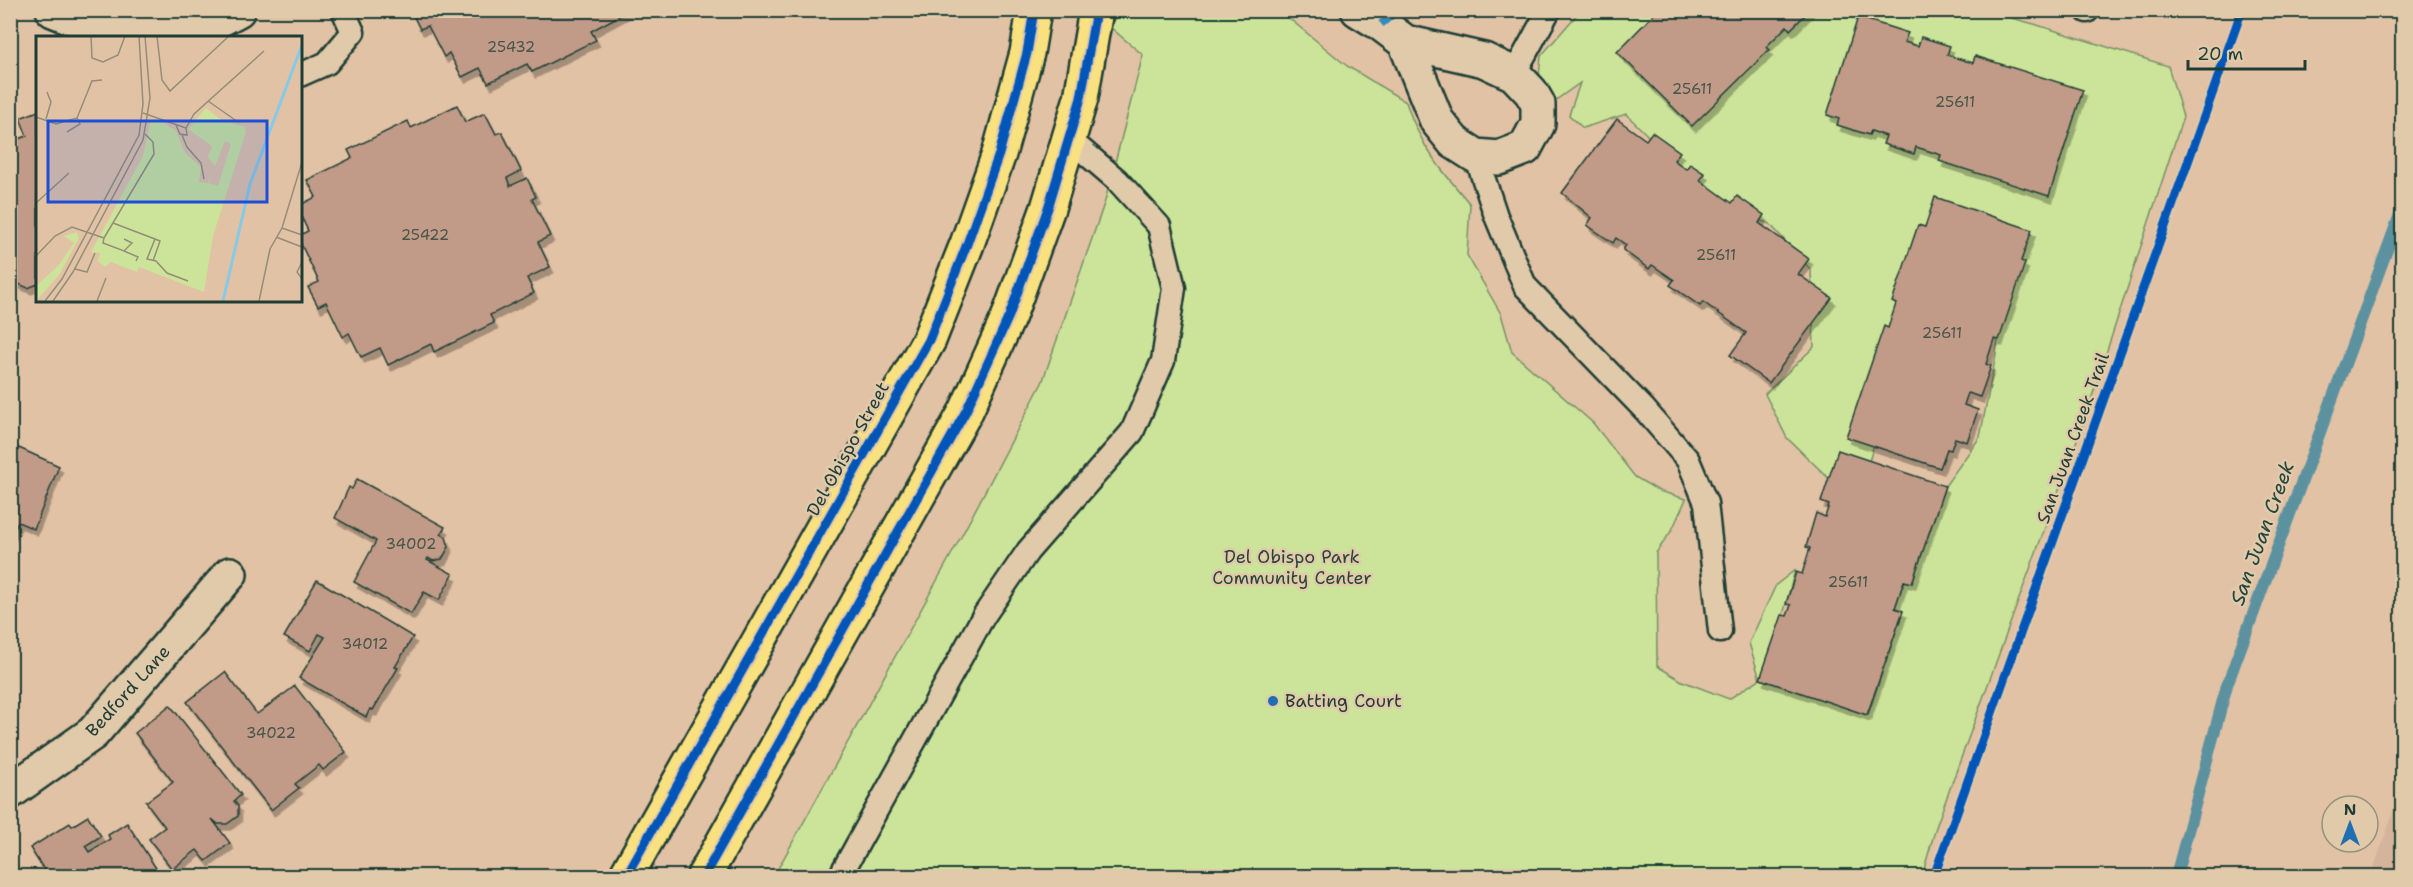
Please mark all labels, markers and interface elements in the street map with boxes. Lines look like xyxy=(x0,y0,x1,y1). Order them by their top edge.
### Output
scale bar xyxy=(2188,33,2305,71)
inset map xyxy=(36,36,302,302)
house number: 25432 xyxy=(487,37,535,57)
text: 20 m xyxy=(2197,42,2243,66)
house number: 25611 xyxy=(1672,79,1712,99)
house number: 25611 xyxy=(1935,92,1975,112)
house number: 25422 xyxy=(401,225,449,245)
house number: 25611 xyxy=(1696,245,1736,265)
house number: 25611 xyxy=(1922,323,1962,343)
street label: San Juan Creek Trail xyxy=(2031,349,2115,527)
street label: Del Obispo Street xyxy=(801,377,895,521)
water label: San Juan Creek xyxy=(2224,457,2300,609)
house number: 34002 xyxy=(386,534,436,554)
park label: Del Obispo Park Community Center xyxy=(1212,545,1372,590)
house number: 25611 xyxy=(1828,572,1868,592)
house number: 34012 xyxy=(342,634,388,654)
street label: Bedford Lane xyxy=(80,640,176,742)
place label: Batting Court xyxy=(1285,689,1402,713)
marker: Batting Court xyxy=(1266,694,1280,708)
house number: 34022 xyxy=(246,723,296,743)
north arrow xyxy=(2320,794,2380,854)
text: N xyxy=(2344,799,2356,820)

